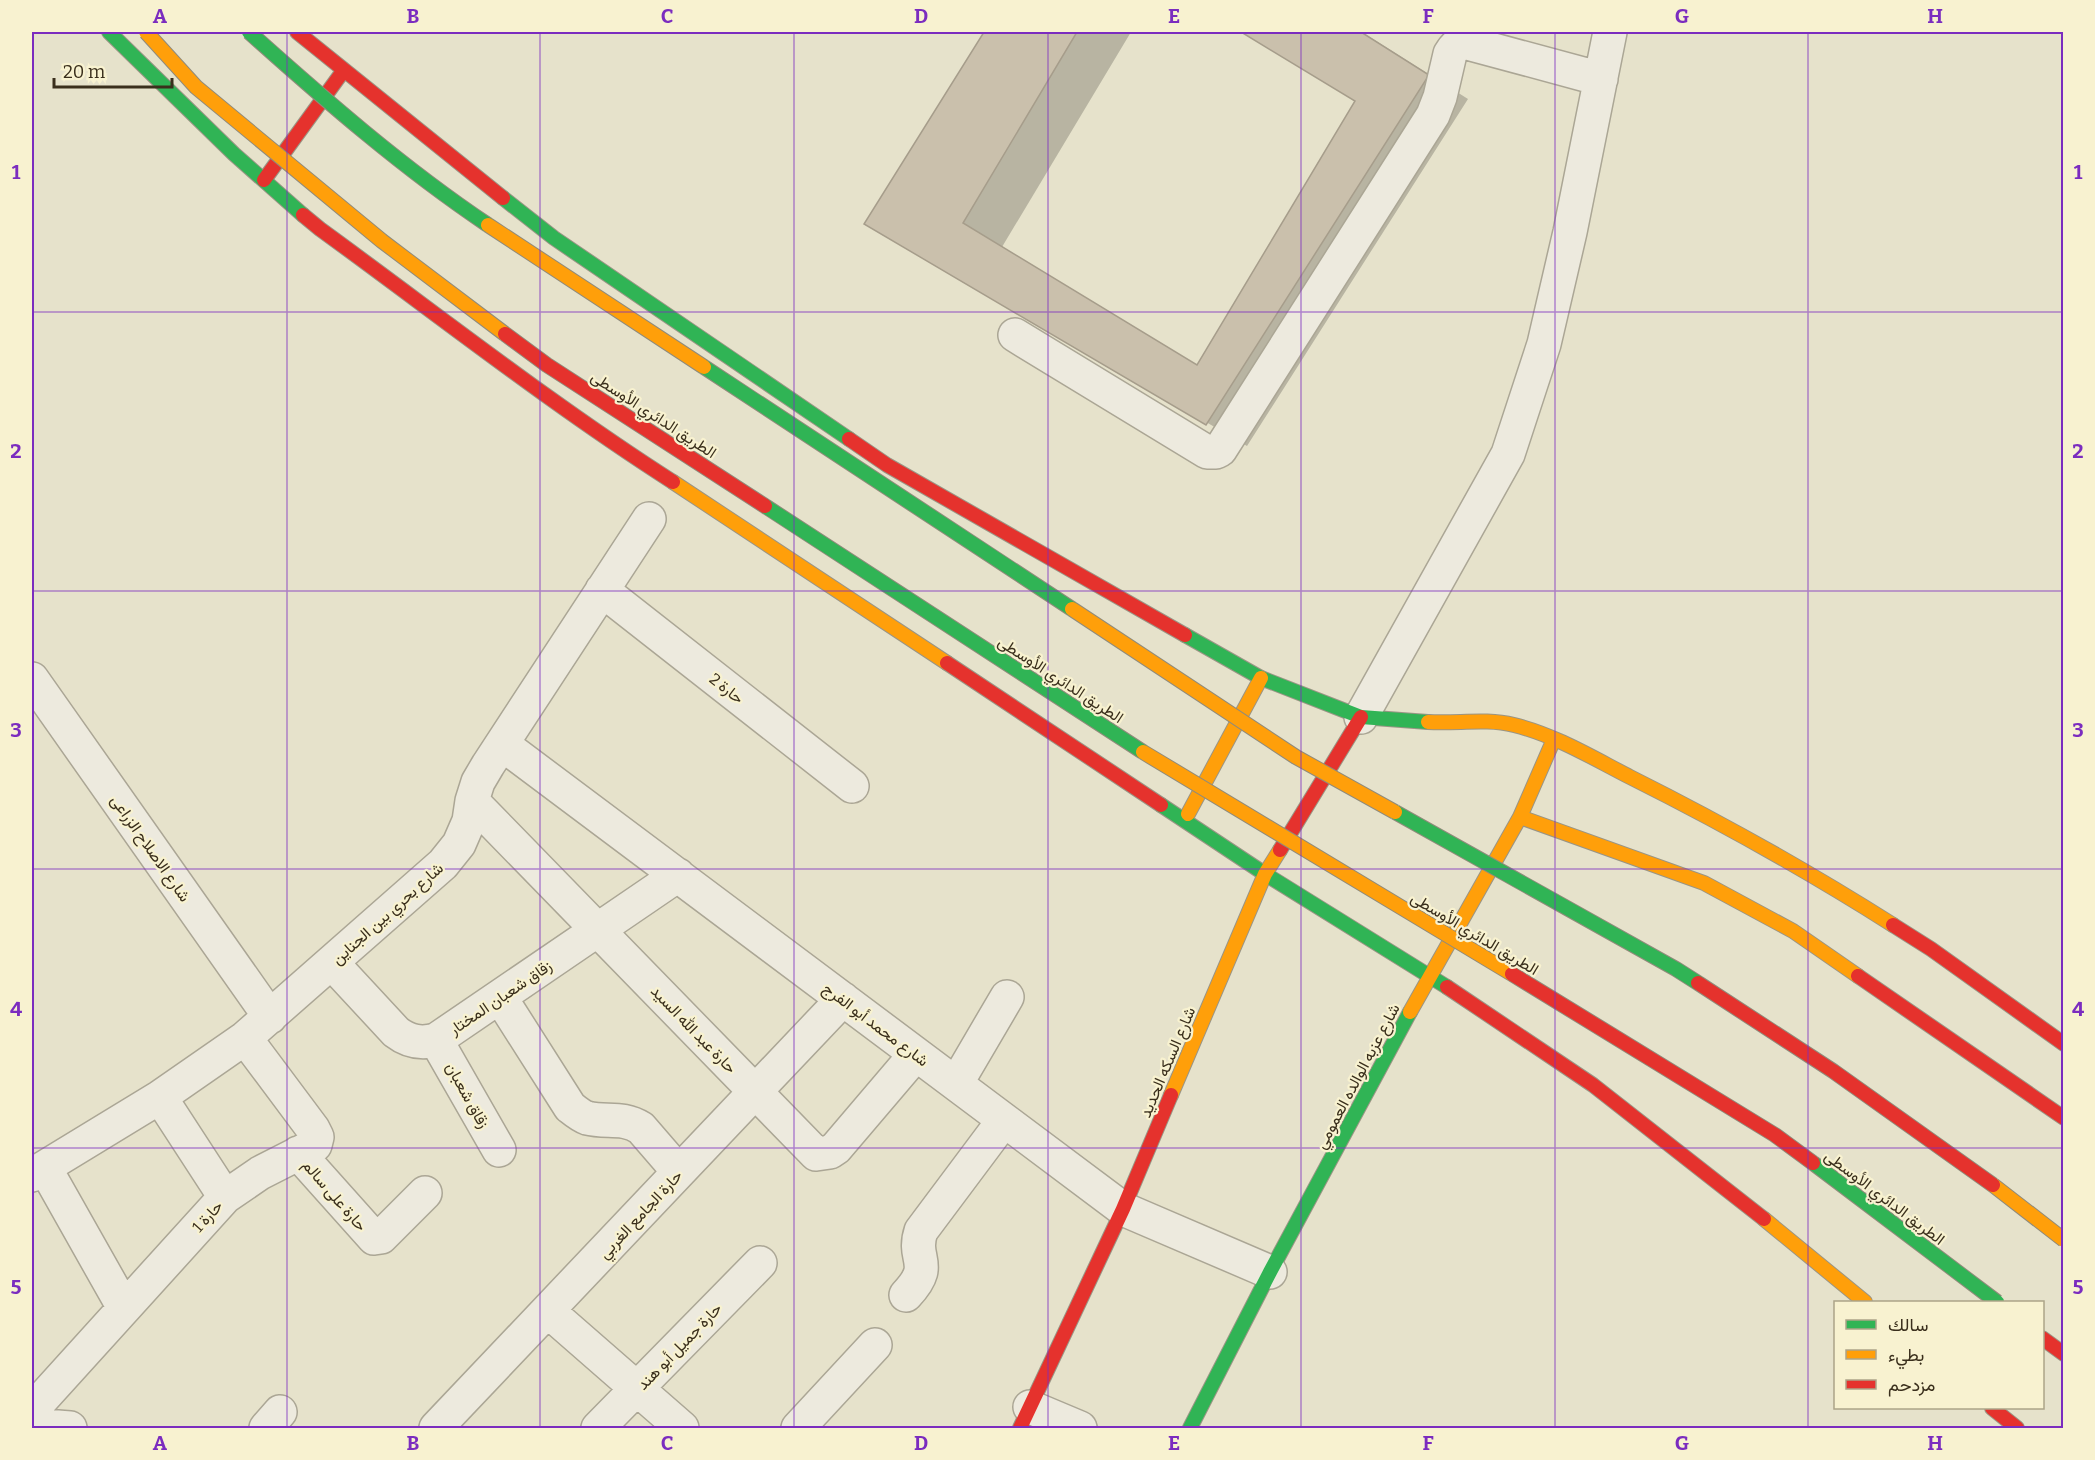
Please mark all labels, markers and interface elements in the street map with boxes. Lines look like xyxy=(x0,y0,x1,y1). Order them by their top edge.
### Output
text: A xyxy=(153,4,168,28)
text: B xyxy=(407,4,420,28)
text: C xyxy=(661,4,673,28)
text: D xyxy=(914,4,928,28)
text: E xyxy=(1168,4,1180,28)
text: F xyxy=(1422,4,1434,28)
text: G xyxy=(1675,4,1689,28)
text: H xyxy=(1927,4,1943,28)
scale bar xyxy=(54,51,172,89)
text: 20 m xyxy=(63,61,105,83)
text: 1 xyxy=(12,160,21,184)
text: 1 xyxy=(2074,160,2083,184)
street label: الطريق الدائري الأوسطى xyxy=(585,367,720,465)
text: 2 xyxy=(10,439,22,463)
text: 2 xyxy=(2072,439,2084,463)
street label: الطريق الدائري الأوسطى xyxy=(992,632,1127,730)
street label: حارة 2 xyxy=(705,669,748,709)
text: 3 xyxy=(10,718,22,742)
text: 3 xyxy=(2072,718,2084,742)
street label: شارع الاصلاح الزراعى xyxy=(105,791,195,907)
street label: شارع بحري بين الجناين xyxy=(328,858,450,971)
street label: الطريق الدائري الأوسطى xyxy=(1405,888,1542,983)
street label: زقاق شعبان المختار xyxy=(444,956,556,1040)
street label: شارع محمد أبو الفرج xyxy=(818,978,932,1072)
street label: حارة عبد الله السيد xyxy=(646,981,741,1078)
text: 4 xyxy=(10,997,22,1021)
text: 4 xyxy=(2072,997,2084,1021)
street label: شارع عزبه الوالده العمومي xyxy=(1311,1000,1407,1154)
street label: شارع السكه الحديد xyxy=(1136,1004,1201,1121)
street label: زقاق شعبان xyxy=(441,1059,493,1132)
street label: الطريق الدائري الأوسطى xyxy=(1818,1146,1949,1252)
street label: حارة على سالم xyxy=(298,1156,371,1236)
street label: حارة الجامع الغربي xyxy=(594,1166,689,1265)
street label: حارة 1 xyxy=(188,1196,227,1237)
text: 5 xyxy=(11,1275,22,1299)
text: 5 xyxy=(2073,1275,2084,1299)
street label: حارة جميل أبو هند xyxy=(633,1299,727,1395)
legend xyxy=(1834,1301,2044,1409)
text: سالك xyxy=(1888,1314,1928,1336)
text: بطيء xyxy=(1888,1344,1924,1370)
text: مزدحم xyxy=(1888,1374,1935,1397)
text: A xyxy=(153,1431,168,1455)
text: B xyxy=(407,1431,420,1455)
text: C xyxy=(661,1431,673,1455)
text: D xyxy=(914,1431,928,1455)
text: E xyxy=(1168,1431,1180,1455)
text: F xyxy=(1422,1431,1434,1455)
text: G xyxy=(1675,1431,1689,1455)
text: H xyxy=(1927,1431,1943,1455)

